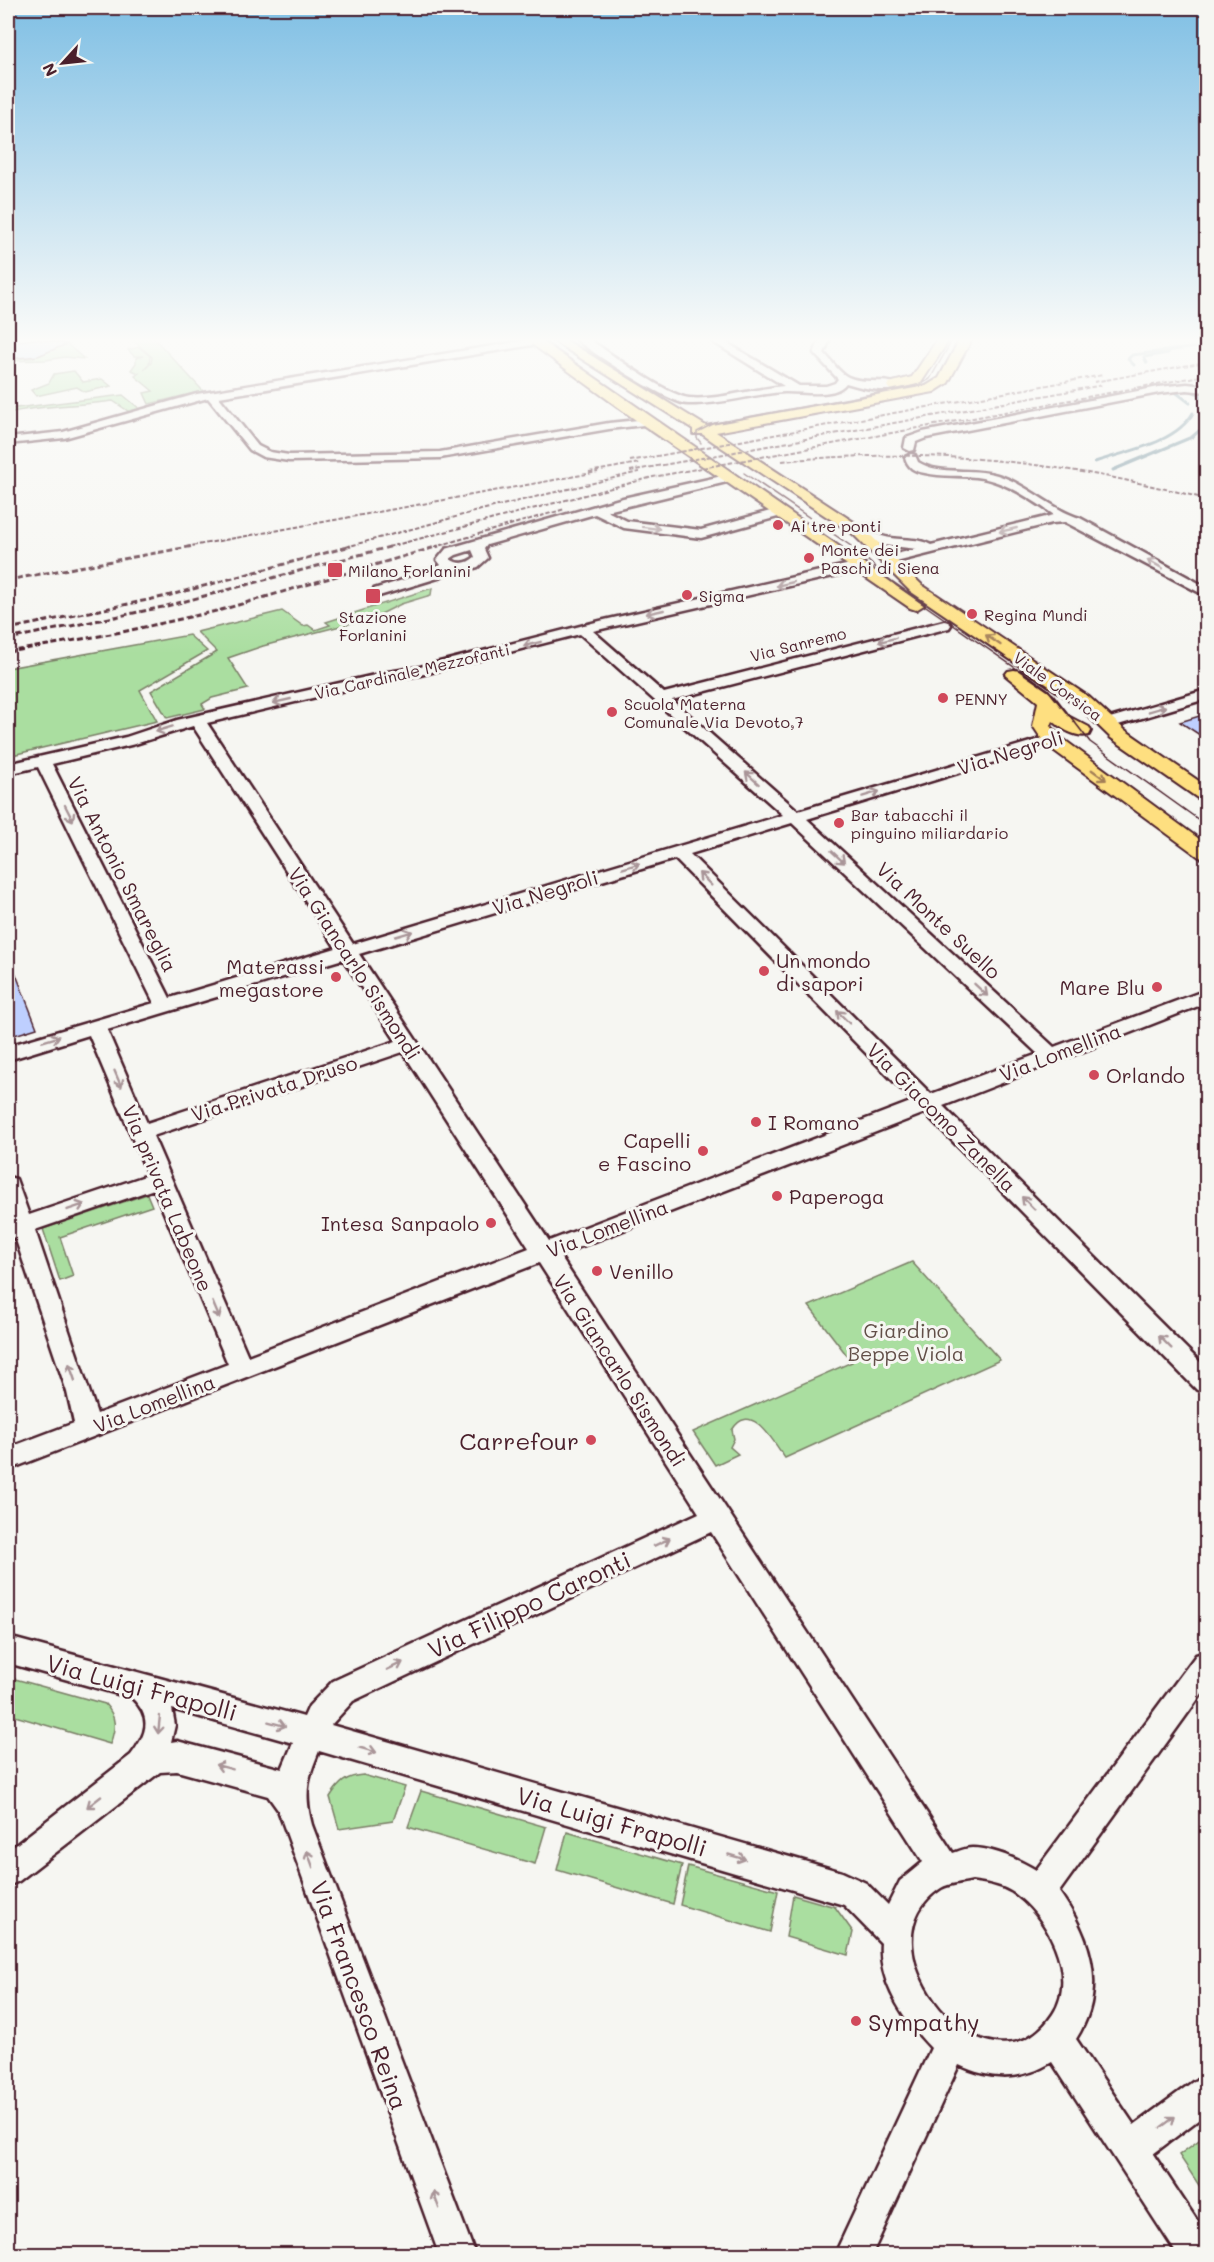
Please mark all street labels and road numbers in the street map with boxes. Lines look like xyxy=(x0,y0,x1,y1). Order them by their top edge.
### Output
street label: Via Sanremo xyxy=(748,622,848,666)
street label: Via Cardinale Mezzofanti xyxy=(312,638,512,704)
street label: Viale Corsica xyxy=(1009,647,1107,725)
street label: Via Negroli xyxy=(954,724,1066,780)
street label: Via Antonio Smareglia xyxy=(62,772,184,976)
street label: Via Monte Suello xyxy=(871,856,1007,984)
street label: Via Giancarlo Sismondi xyxy=(283,862,427,1064)
street label: Via Negroli xyxy=(489,864,601,920)
street label: Via Lomellina xyxy=(995,1017,1125,1087)
street label: Via Giacomo Zanella xyxy=(862,1037,1022,1197)
street label: Via Privata Druso xyxy=(188,1049,361,1127)
street label: Via privata Labeone xyxy=(117,1101,219,1295)
street label: Via Lomellina xyxy=(542,1193,672,1263)
street label: Via Giancarlo Sismondi xyxy=(548,1269,692,1471)
street label: Via Lomellina xyxy=(89,1368,219,1438)
street label: Via Filippo Caronti xyxy=(422,1543,636,1665)
street label: Via Luigi Frapolli xyxy=(43,1647,241,1727)
street label: Via Luigi Frapolli xyxy=(513,1779,711,1863)
street label: Via Francesco Reina xyxy=(304,1876,416,2114)

